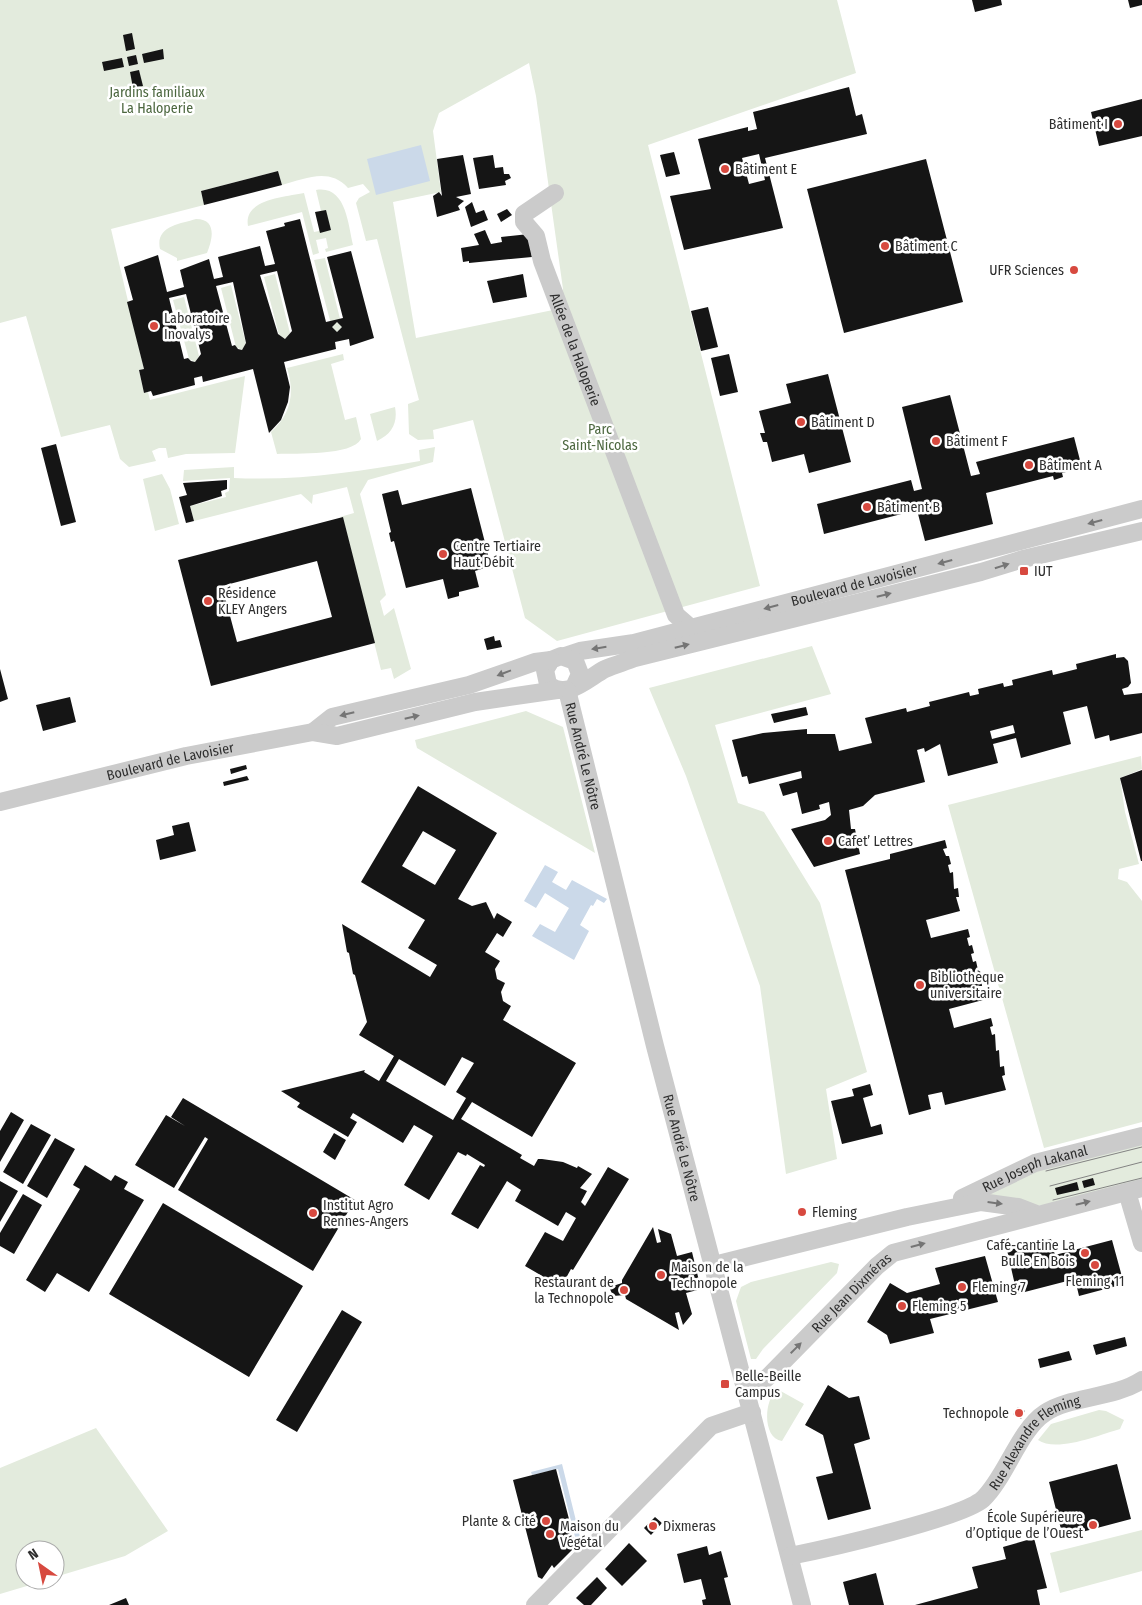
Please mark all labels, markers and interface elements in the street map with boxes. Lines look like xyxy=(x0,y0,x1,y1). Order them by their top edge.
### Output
park label: Jardins familiaux La Haloperie xyxy=(109,84,206,117)
place label: Bâtiment I xyxy=(1049,116,1108,133)
marker: Bâtiment I xyxy=(1112,118,1124,130)
place label: Bâtiment E xyxy=(735,161,798,178)
marker: Bâtiment E xyxy=(719,163,731,175)
place label: Bâtiment C xyxy=(895,238,958,255)
marker: Bâtiment C xyxy=(879,240,891,252)
place label: UFR Sciences xyxy=(989,262,1064,279)
marker: UFR Sciences xyxy=(1068,264,1080,276)
street label: Allée de la Haloperie xyxy=(546,291,604,408)
place label: Laboratoire Inovalys xyxy=(164,310,230,343)
marker: Laboratoire Inovalys xyxy=(148,320,160,332)
place label: Bâtiment D xyxy=(811,414,875,431)
marker: Bâtiment D xyxy=(795,416,807,428)
park label: Parc Saint-Nicolas xyxy=(562,421,638,454)
place label: Bâtiment F xyxy=(946,433,1008,450)
marker: Bâtiment F xyxy=(930,435,942,447)
place label: Bâtiment A xyxy=(1039,457,1103,474)
marker: Bâtiment A xyxy=(1023,459,1035,471)
place label: Bâtiment B xyxy=(877,499,941,516)
marker: Bâtiment B xyxy=(861,501,873,513)
one-way arrow xyxy=(1087,518,1102,526)
place label: Centre Tertiaire Haut Débit xyxy=(453,538,541,571)
marker: Centre Tertiaire Haut Débit xyxy=(437,548,449,560)
one-way arrow xyxy=(938,558,953,566)
street label: Boulevard de Lavoisier xyxy=(789,561,919,610)
one-way arrow xyxy=(995,561,1010,569)
place label: IUT xyxy=(1034,563,1053,580)
marker: IUT xyxy=(1018,565,1030,577)
place label: Résidence KLEY Angers xyxy=(218,585,287,618)
one-way arrow xyxy=(877,591,892,599)
marker: Résidence KLEY Angers xyxy=(202,595,214,607)
one-way arrow xyxy=(764,604,779,612)
one-way arrow xyxy=(674,642,690,650)
one-way arrow xyxy=(591,644,607,652)
one-way arrow xyxy=(497,669,511,677)
street label: Rue André Le Nôtre xyxy=(561,701,604,812)
one-way arrow xyxy=(339,710,354,718)
one-way arrow xyxy=(404,713,419,721)
street label: Boulevard de Lavoisier xyxy=(105,739,235,784)
place label: Cafet’ Lettres xyxy=(838,833,913,850)
marker: Cafet’ Lettres xyxy=(822,835,834,847)
place label: Bibliothèque universitaire xyxy=(930,969,1004,1002)
marker: Bibliothèque universitaire xyxy=(914,979,926,991)
street label: Rue André Le Nôtre xyxy=(659,1093,704,1203)
street label: Rue Joseph Lakanal xyxy=(980,1142,1090,1196)
place label: Institut Agro Rennes-Angers xyxy=(323,1197,409,1230)
one-way arrow xyxy=(987,1199,1003,1207)
one-way arrow xyxy=(1076,1199,1091,1207)
place label: Fleming xyxy=(812,1204,857,1221)
marker: Fleming xyxy=(796,1206,808,1218)
marker: Institut Agro Rennes-Angers xyxy=(307,1207,319,1219)
place label: Café-cantine La Bulle En Bois xyxy=(986,1237,1075,1270)
one-way arrow xyxy=(911,1241,926,1249)
marker: Café-cantine La Bulle En Bois xyxy=(1079,1247,1091,1259)
street label: Rue Jean Dixméras xyxy=(808,1250,895,1336)
place label: Maison de la Technopole xyxy=(671,1259,744,1292)
marker: Fleming 11 xyxy=(1089,1259,1101,1271)
marker: Maison de la Technopole xyxy=(655,1269,667,1281)
place label: Fleming 11 xyxy=(1066,1273,1124,1290)
place label: Restaurant de la Technopole xyxy=(534,1274,614,1307)
place label: Fleming 7 xyxy=(972,1279,1026,1296)
marker: Fleming 7 xyxy=(956,1281,968,1293)
marker: Restaurant de la Technopole xyxy=(618,1284,630,1296)
place label: Fleming 5 xyxy=(912,1298,967,1315)
marker: Fleming 5 xyxy=(896,1300,908,1312)
one-way arrow xyxy=(790,1343,802,1355)
place label: Belle-Beille Campus xyxy=(735,1368,801,1401)
marker: Belle-Beille Campus xyxy=(719,1378,731,1390)
street label: Rue Alexandre Fleming xyxy=(985,1392,1082,1494)
place label: Technopole xyxy=(943,1405,1009,1422)
marker: Technopole xyxy=(1013,1407,1025,1419)
place label: École Supérieure d’Optique de l’Ouest xyxy=(965,1508,1083,1542)
place label: Plante & Cité xyxy=(462,1513,536,1530)
marker: Plante & Cité xyxy=(540,1515,552,1527)
place label: Maison du Végétal xyxy=(560,1518,619,1551)
place label: Dixmeras xyxy=(663,1518,716,1535)
marker: École Supérieure d’Optique de l’Ouest xyxy=(1087,1519,1099,1531)
marker: Dixmeras xyxy=(647,1520,659,1532)
marker: Maison du Végétal xyxy=(544,1528,556,1540)
north arrow xyxy=(15,1540,65,1590)
text: N xyxy=(25,1545,41,1564)

